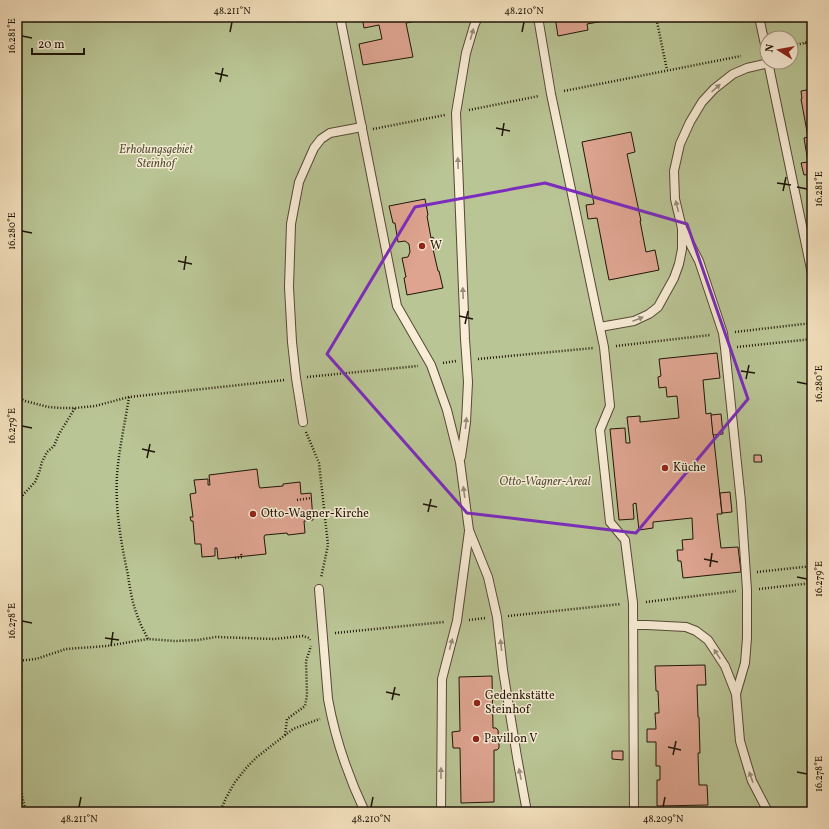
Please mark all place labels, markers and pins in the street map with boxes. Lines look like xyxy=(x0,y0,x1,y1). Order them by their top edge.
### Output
place label: W xyxy=(430,238,442,254)
marker: W xyxy=(417,241,427,251)
place label: Küche xyxy=(673,460,706,476)
marker: Küche xyxy=(660,463,670,473)
place label: Otto-Wagner-Kirche xyxy=(261,506,369,522)
marker: Otto-Wagner-Kirche xyxy=(248,509,258,519)
place label: Gedenkstätte Steinhof xyxy=(485,688,555,718)
marker: Gedenkstätte Steinhof xyxy=(472,698,482,708)
place label: Pavillon V xyxy=(484,731,538,747)
marker: Pavillon V xyxy=(471,734,481,744)

